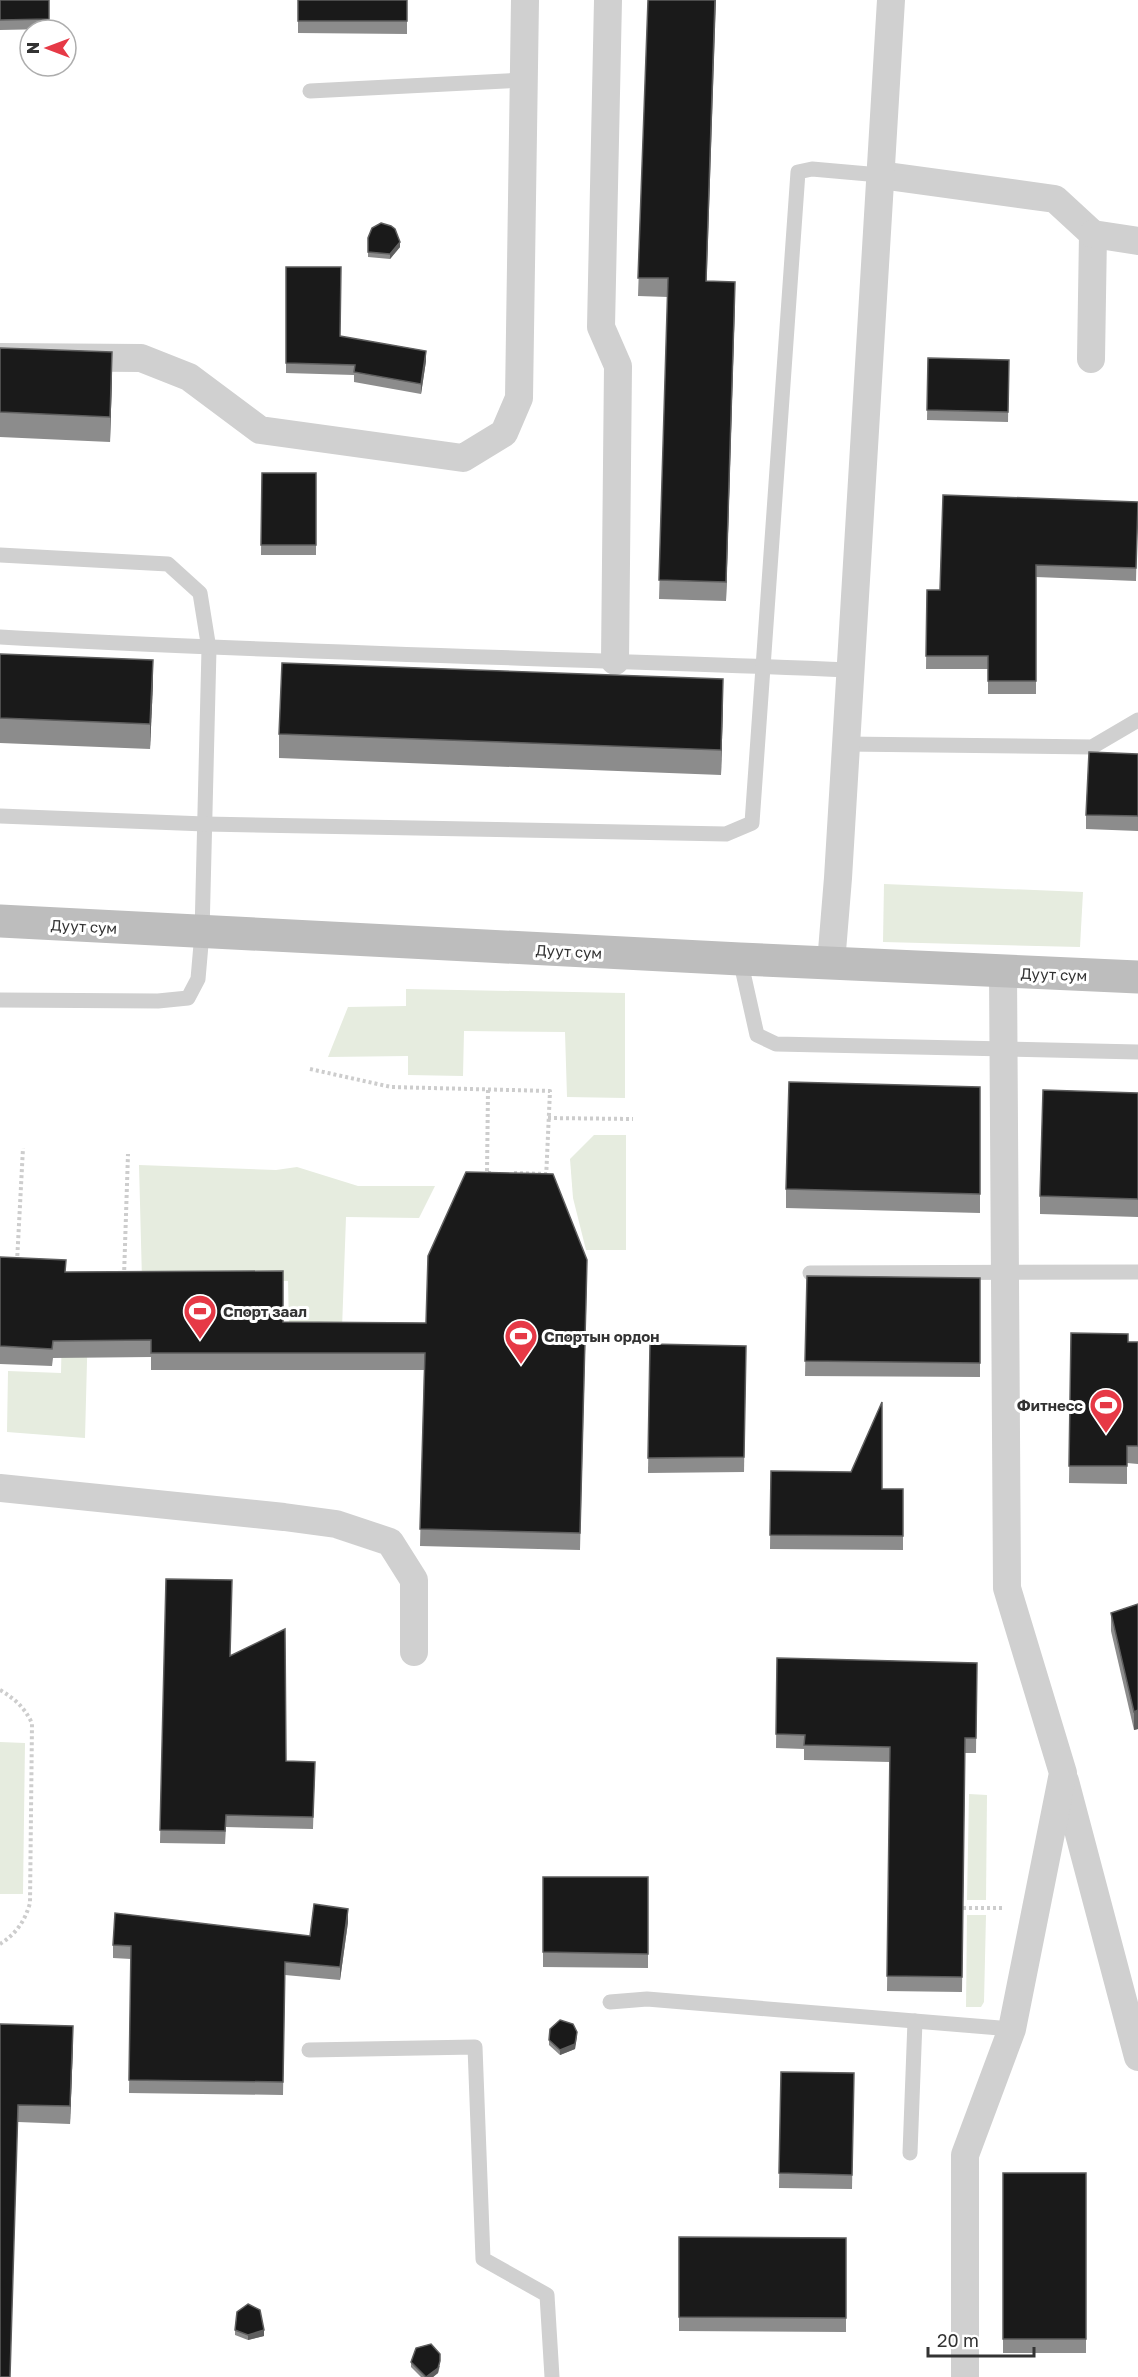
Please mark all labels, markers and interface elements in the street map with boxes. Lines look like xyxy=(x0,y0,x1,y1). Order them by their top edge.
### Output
north arrow xyxy=(18,18,78,78)
text: N xyxy=(23,42,43,54)
street label: Дуут сум xyxy=(50,915,118,937)
street label: Дуут сум xyxy=(535,940,603,962)
street label: Дуут сум xyxy=(1021,964,1087,984)
sports icon: Спорт заал xyxy=(182,1293,218,1340)
place label: Спорт заал xyxy=(223,1302,307,1320)
sports icon: Спортын ордон xyxy=(503,1318,539,1365)
place label: Спортын ордон xyxy=(544,1327,659,1345)
sports icon: Фитнесс xyxy=(1088,1387,1124,1434)
place label: Фитнесс xyxy=(1017,1396,1083,1414)
scale bar xyxy=(928,2320,1034,2358)
text: 20 m xyxy=(937,2329,979,2351)

